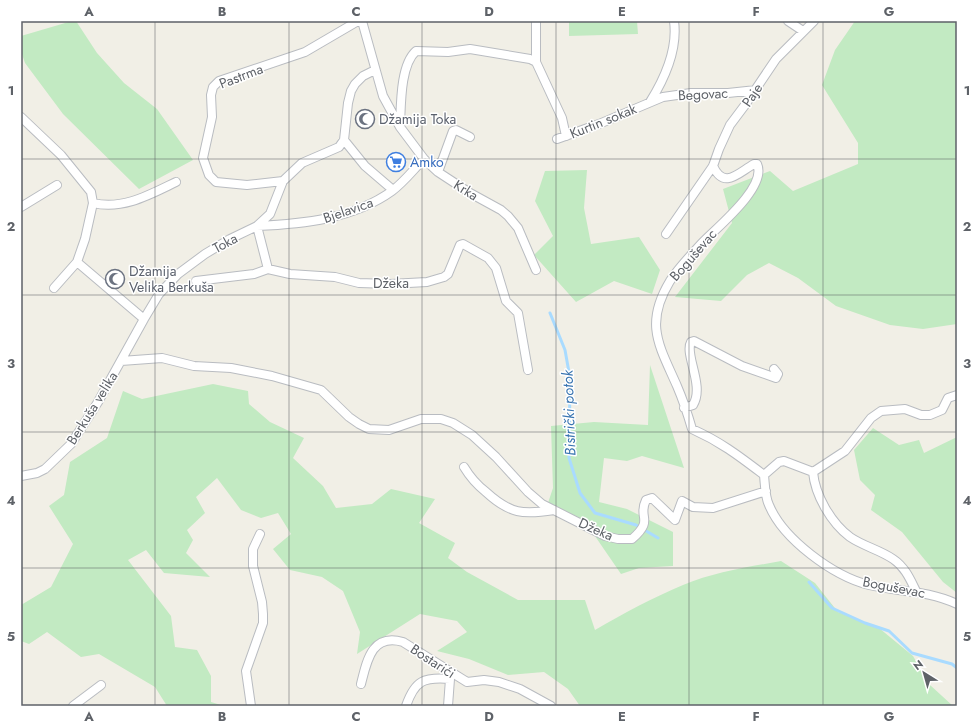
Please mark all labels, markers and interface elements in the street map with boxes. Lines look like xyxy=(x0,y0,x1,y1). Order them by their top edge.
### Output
text: A xyxy=(83,2,94,21)
text: B xyxy=(218,2,227,21)
text: C xyxy=(351,2,361,21)
text: D xyxy=(484,2,494,21)
text: E xyxy=(618,2,626,21)
text: F xyxy=(752,2,760,21)
text: G xyxy=(884,2,895,21)
street label: Pastrma xyxy=(216,59,266,93)
street label: Paje xyxy=(737,79,767,111)
text: 1 xyxy=(8,81,14,100)
text: 1 xyxy=(964,81,970,100)
street label: Begovac xyxy=(677,83,729,105)
street label: Kurtin sokak xyxy=(567,98,640,143)
mosque icon: Džamija Toka xyxy=(354,108,376,130)
place label: Džamija Toka xyxy=(379,109,456,129)
supermarket icon: Amko xyxy=(385,151,407,173)
place label: Amko xyxy=(410,152,444,172)
street label: Krka xyxy=(450,175,482,205)
street label: Bjelavica xyxy=(320,192,376,228)
text: 2 xyxy=(7,217,15,236)
text: 2 xyxy=(963,217,971,236)
street label: Boguševac xyxy=(665,225,721,285)
street label: Toka xyxy=(209,228,241,258)
place label: Džamija Velika Berkuša xyxy=(129,261,214,297)
mosque icon: Džamija Velika Berkuša xyxy=(104,268,126,290)
street label: Džeka xyxy=(373,273,409,293)
text: 3 xyxy=(7,354,15,373)
text: 3 xyxy=(963,354,971,373)
street label: Berkuša velika xyxy=(62,368,122,448)
water label: Bistrički potok xyxy=(556,369,581,456)
text: 4 xyxy=(6,491,16,510)
text: 4 xyxy=(962,491,972,510)
street label: Džeka xyxy=(576,513,616,545)
street label: Boguševac xyxy=(861,571,927,603)
text: 5 xyxy=(7,627,15,646)
text: 5 xyxy=(963,627,971,646)
street label: Bostarići xyxy=(407,639,459,683)
north arrow xyxy=(904,653,944,693)
text: N xyxy=(910,656,926,674)
text: A xyxy=(83,707,94,726)
text: B xyxy=(218,707,227,726)
text: C xyxy=(351,707,361,726)
text: D xyxy=(484,707,494,726)
text: E xyxy=(618,707,626,726)
text: F xyxy=(752,707,760,726)
text: G xyxy=(884,707,895,726)

